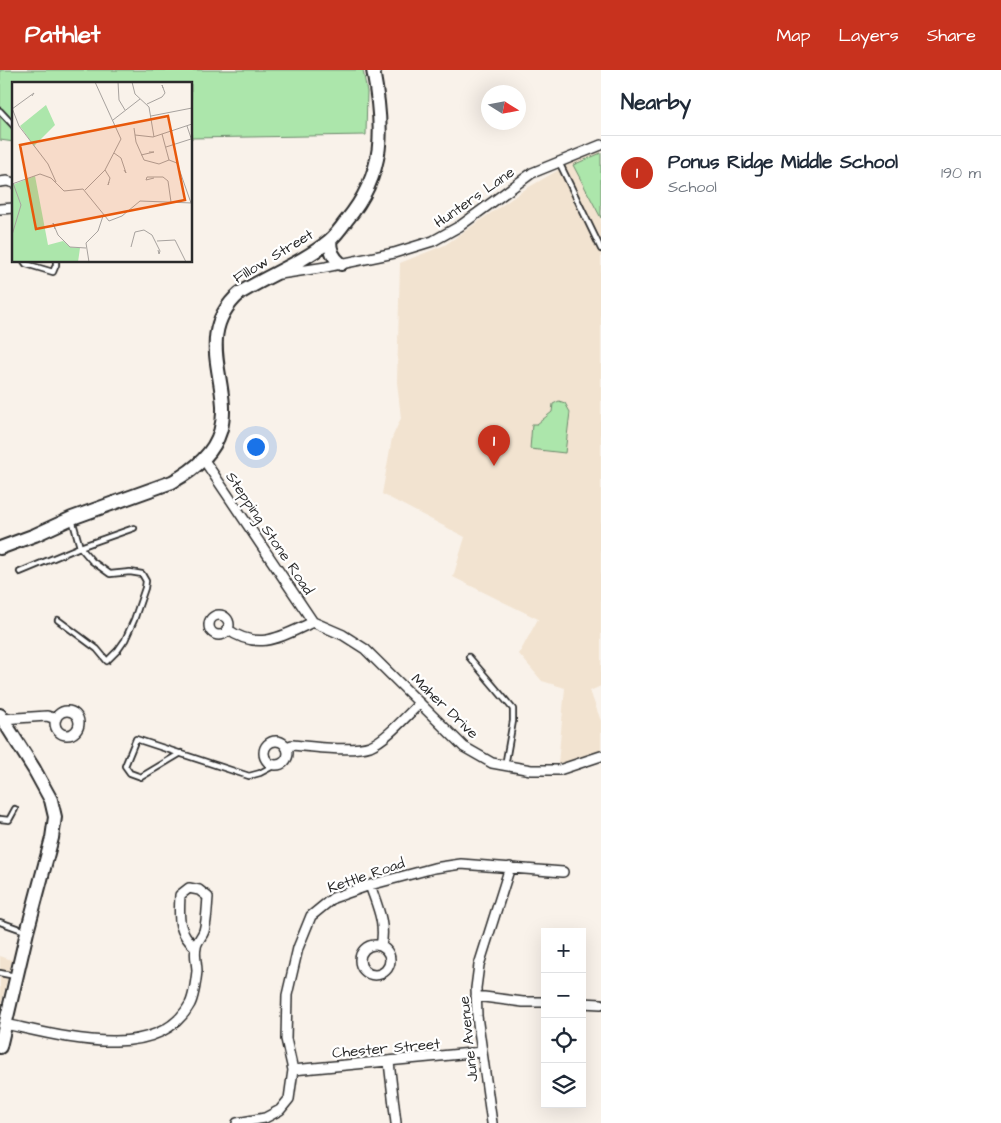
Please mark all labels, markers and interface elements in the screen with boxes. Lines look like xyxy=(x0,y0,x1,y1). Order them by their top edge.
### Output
text: Pathlet xyxy=(25,18,101,52)
text: Map xyxy=(776,23,810,48)
text: Layers xyxy=(838,23,899,48)
text: Share xyxy=(927,23,976,48)
inset map xyxy=(12,82,192,262)
north arrow xyxy=(481,85,526,130)
text: Nearby xyxy=(621,88,691,117)
text: Ponus Ridge Middle School xyxy=(668,149,898,176)
street label: Hunters Lane xyxy=(430,162,519,233)
text: 1 xyxy=(636,162,638,184)
text: 190 m xyxy=(941,162,981,184)
text: School xyxy=(668,176,717,198)
street label: Fillow Street xyxy=(229,224,317,289)
pin: 1 xyxy=(478,425,510,466)
your location xyxy=(243,434,269,460)
street label: Stepping Stone Road xyxy=(220,468,319,600)
street label: Maher Drive xyxy=(406,669,483,744)
street label: Kettle Road xyxy=(325,852,408,898)
map controls xyxy=(541,928,586,1108)
button: + xyxy=(541,928,586,973)
button: − xyxy=(541,973,586,1018)
street label: June Avenue xyxy=(454,995,483,1083)
button: locate xyxy=(541,1018,586,1063)
street label: Chester Street xyxy=(331,1033,441,1064)
button: layers xyxy=(541,1063,586,1108)

